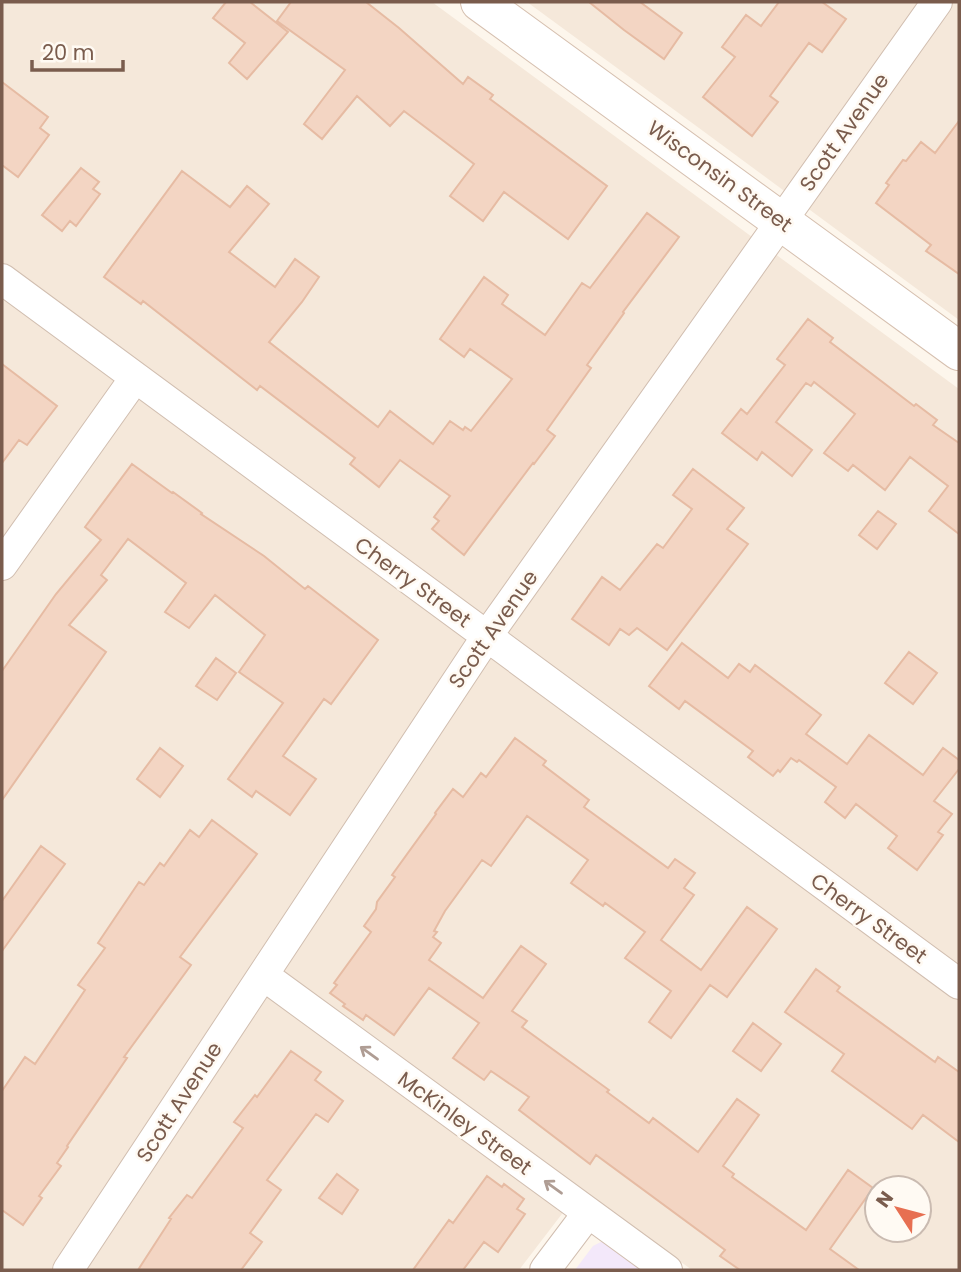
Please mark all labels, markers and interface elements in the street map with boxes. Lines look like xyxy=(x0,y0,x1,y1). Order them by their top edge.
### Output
scale bar xyxy=(32,28,122,72)
text: 20 m xyxy=(42,38,95,67)
street label: Scott Avenue xyxy=(792,67,896,197)
street label: Wisconsin Street xyxy=(642,113,798,239)
street label: Cherry Street xyxy=(349,530,477,634)
street label: Scott Avenue xyxy=(441,564,545,694)
street label: Cherry Street xyxy=(805,866,933,970)
street label: Scott Avenue xyxy=(129,1036,229,1168)
one-way arrow xyxy=(360,1045,379,1060)
street label: McKinley Street xyxy=(392,1065,538,1181)
north arrow xyxy=(863,1174,933,1244)
one-way arrow xyxy=(544,1179,563,1194)
text: N xyxy=(870,1186,900,1213)

